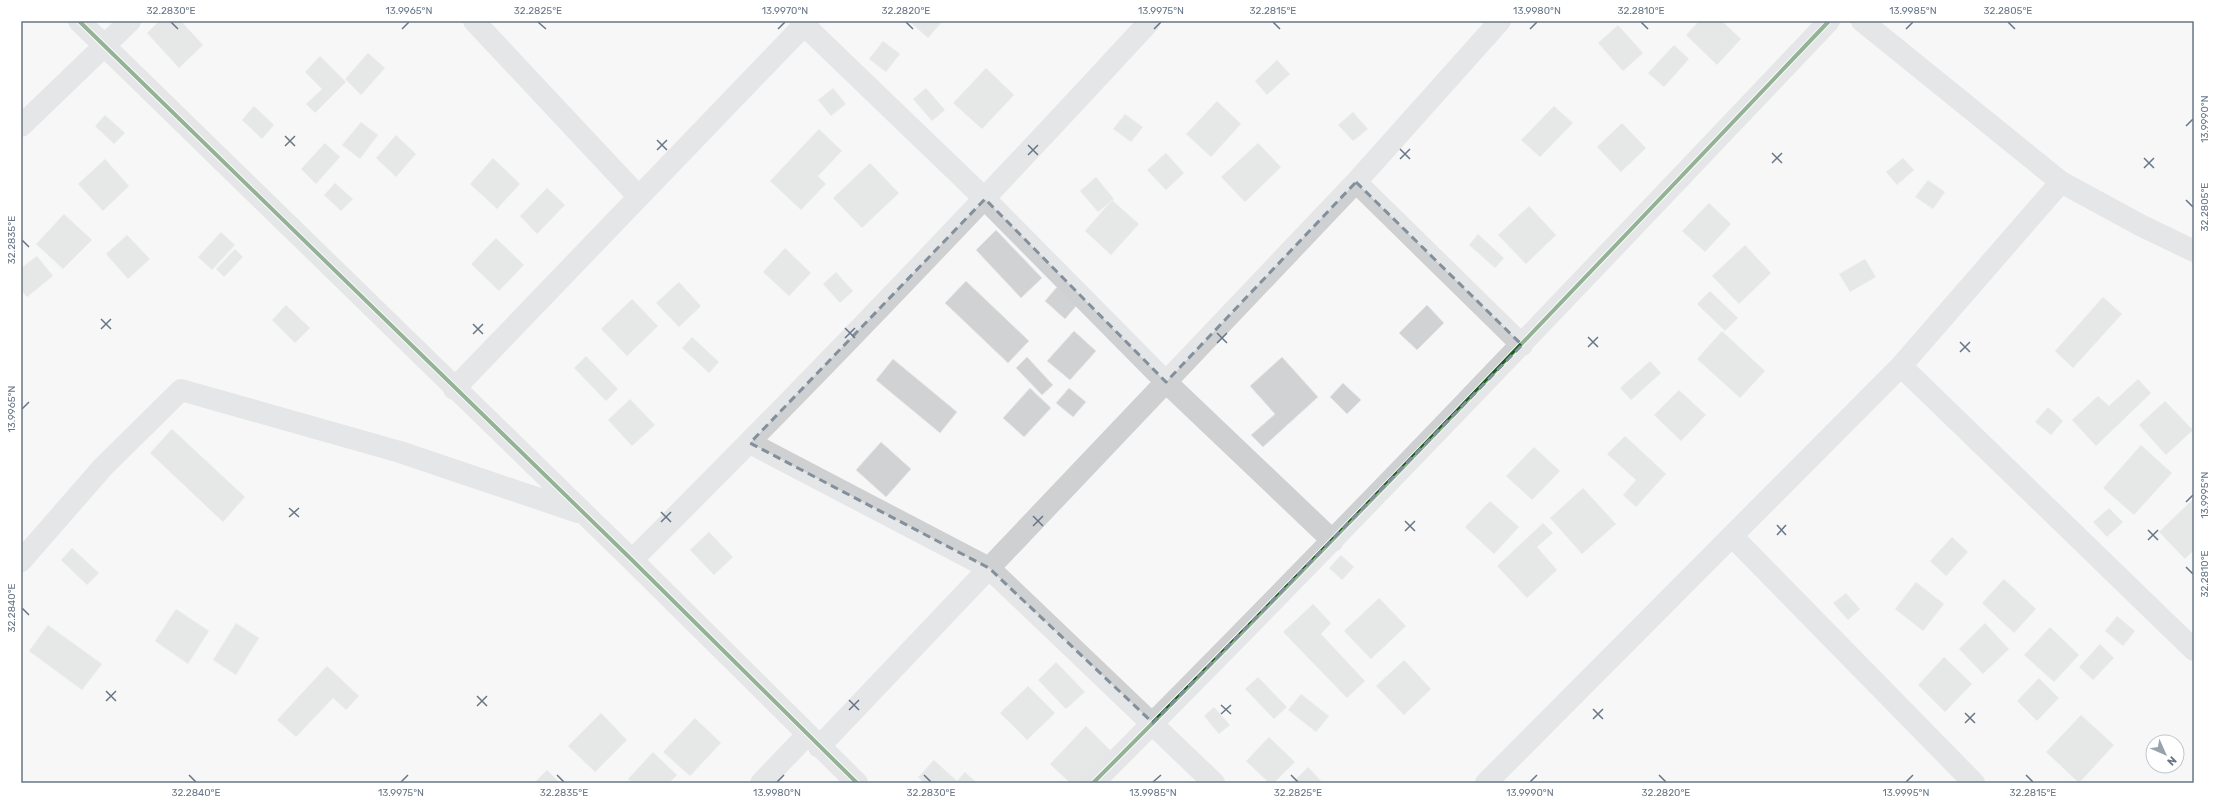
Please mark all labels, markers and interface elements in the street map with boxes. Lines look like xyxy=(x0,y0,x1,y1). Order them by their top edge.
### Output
text: 32.2830°E xyxy=(147,5,195,17)
text: 13.9965°N xyxy=(386,5,433,17)
text: 32.2825°E xyxy=(514,5,562,17)
text: 13.9970°N xyxy=(762,5,808,17)
text: 32.2820°E xyxy=(882,5,930,17)
text: 13.9975°N xyxy=(1138,5,1184,17)
text: 32.2815°E xyxy=(1250,5,1296,17)
text: 13.9980°N xyxy=(1513,5,1561,17)
text: 32.2810°E xyxy=(1617,5,1665,17)
text: 13.9985°N xyxy=(1889,5,1937,17)
text: 32.2805°E xyxy=(1984,5,2032,17)
text: 13.9990°N xyxy=(2199,95,2211,143)
text: 32.2805°E xyxy=(2199,183,2211,231)
text: 32.2835°E xyxy=(6,216,18,264)
text: 13.9965°N xyxy=(6,385,18,432)
text: 13.9995°N xyxy=(2199,471,2211,518)
text: 32.2810°E xyxy=(2199,550,2211,598)
text: 32.2840°E xyxy=(6,583,18,633)
north arrow xyxy=(2145,734,2185,774)
text: N xyxy=(2164,753,2179,768)
text: 32.2840°E xyxy=(171,787,221,799)
text: 13.9975°N xyxy=(378,787,424,799)
text: 32.2835°E xyxy=(540,787,588,799)
text: 13.9980°N xyxy=(753,787,801,799)
text: 32.2830°E xyxy=(907,787,955,799)
text: 13.9985°N xyxy=(1129,787,1177,799)
text: 32.2825°E xyxy=(1274,787,1322,799)
text: 13.9990°N xyxy=(1506,787,1554,799)
text: 32.2820°E xyxy=(1642,787,1690,799)
text: 13.9995°N xyxy=(1883,787,1930,799)
text: 32.2815°E xyxy=(2010,787,2056,799)

